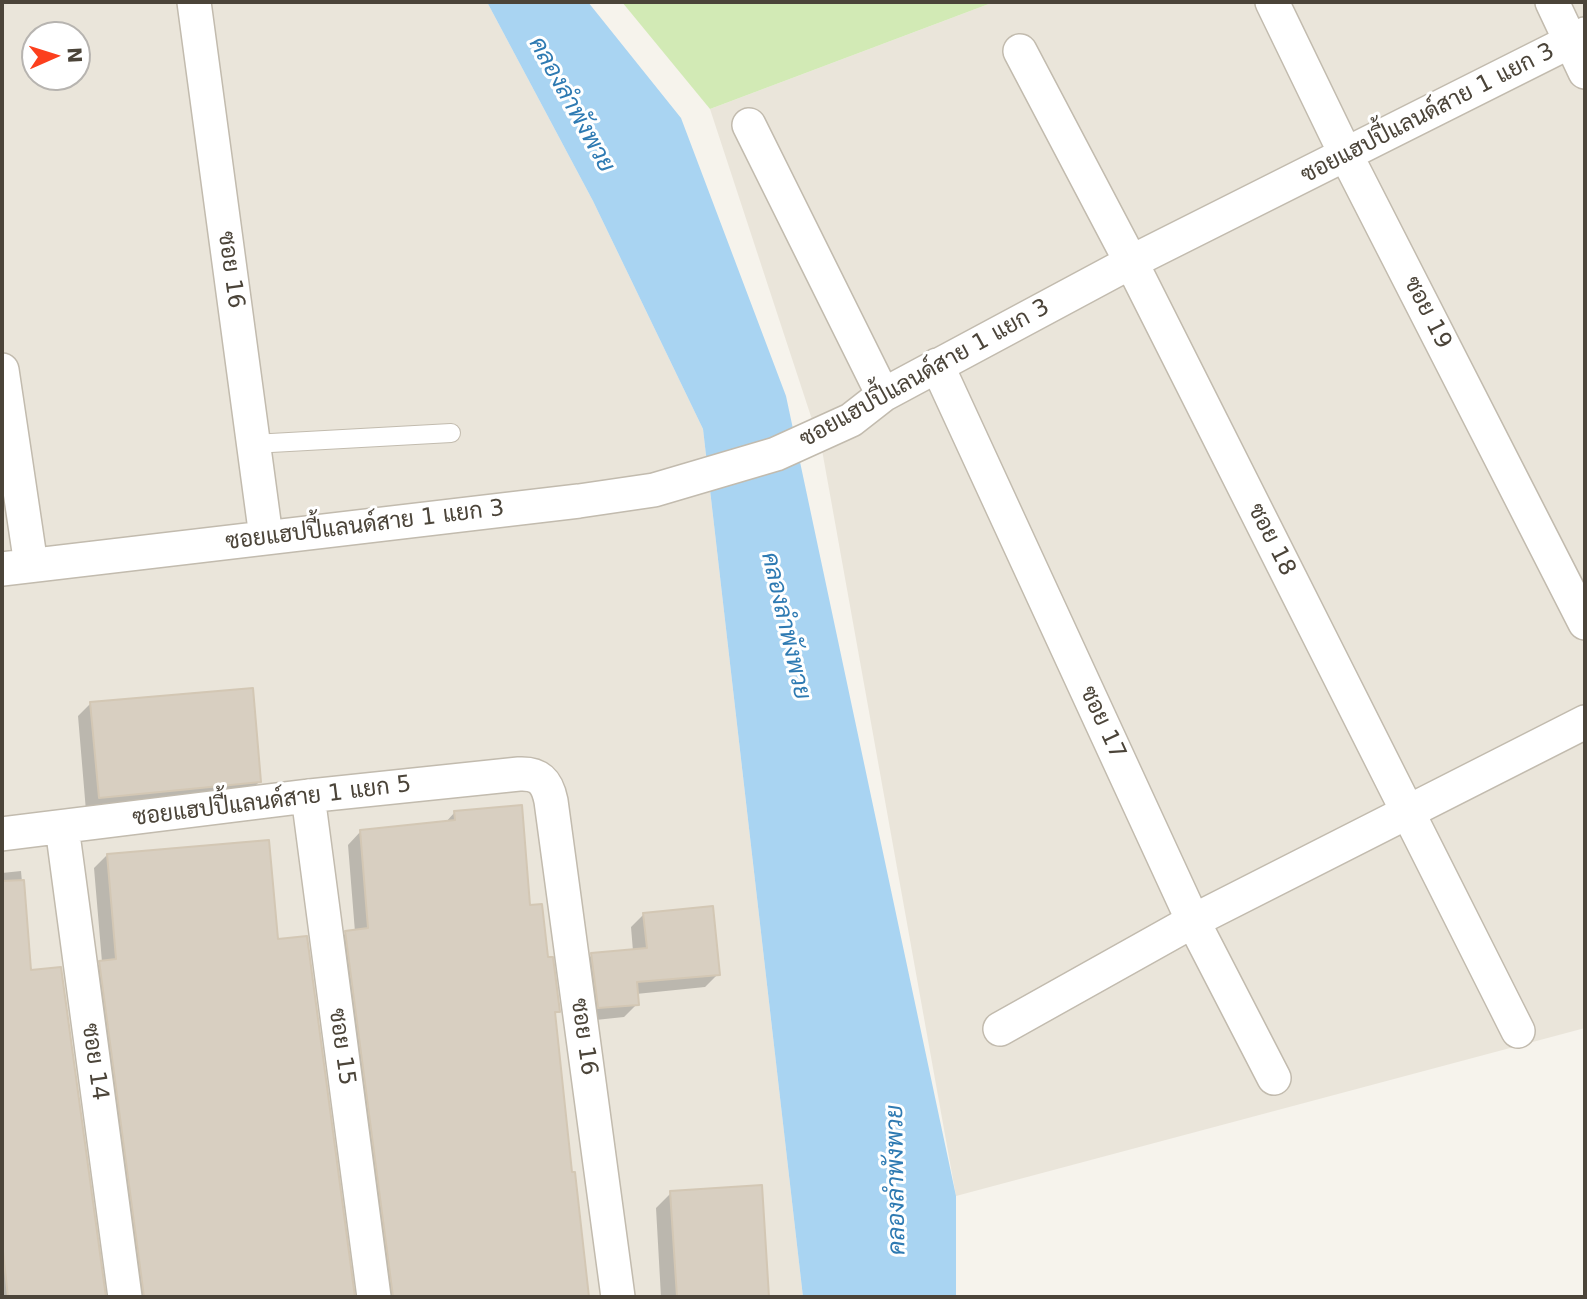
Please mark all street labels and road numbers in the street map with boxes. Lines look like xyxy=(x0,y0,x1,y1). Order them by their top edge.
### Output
street label: ซอยแฮปปี้แลนด์สาย 1 แยก 3 xyxy=(1297,38,1559,190)
street label: ซอย 16 xyxy=(211,230,249,310)
street label: ซอย 19 xyxy=(1397,272,1457,354)
street label: ซอยแฮปปี้แลนด์สาย 1 แยก 3 xyxy=(796,294,1054,454)
street label: ซอยแฮปปี้แลนด์สาย 1 แยก 3 xyxy=(224,495,506,557)
street label: ซอย 18 xyxy=(1241,499,1301,581)
street label: ซอย 17 xyxy=(1073,682,1131,764)
street label: ซอยแฮปปี้แลนด์สาย 1 แยก 5 xyxy=(131,771,413,833)
street label: ซอย 16 xyxy=(564,997,602,1077)
street label: ซอย 15 xyxy=(322,1007,360,1087)
street label: ซอย 14 xyxy=(75,1022,113,1102)

